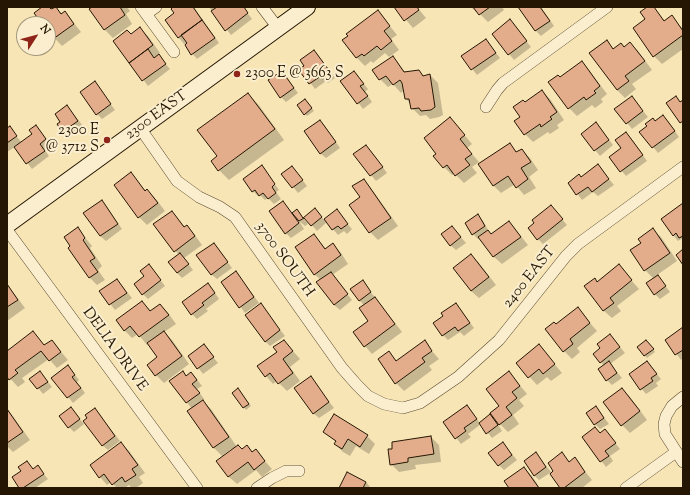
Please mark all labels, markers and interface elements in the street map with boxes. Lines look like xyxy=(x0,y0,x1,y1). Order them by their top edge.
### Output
north arrow xyxy=(16,16,56,56)
text: N xyxy=(36,21,54,38)
place label: 2300 E @ 3663 S xyxy=(245,65,344,83)
marker: 2300 E @ 3663 S xyxy=(232,69,242,79)
street label: 2300 EAST xyxy=(122,87,192,145)
place label: 2300 E @ 3712 S xyxy=(46,122,99,157)
marker: 2300 E @ 3712 S xyxy=(102,135,112,145)
street label: 3700 SOUTH xyxy=(251,219,317,301)
street label: 2400 EAST xyxy=(500,244,560,312)
street label: DELIA DRIVE xyxy=(78,305,150,395)

